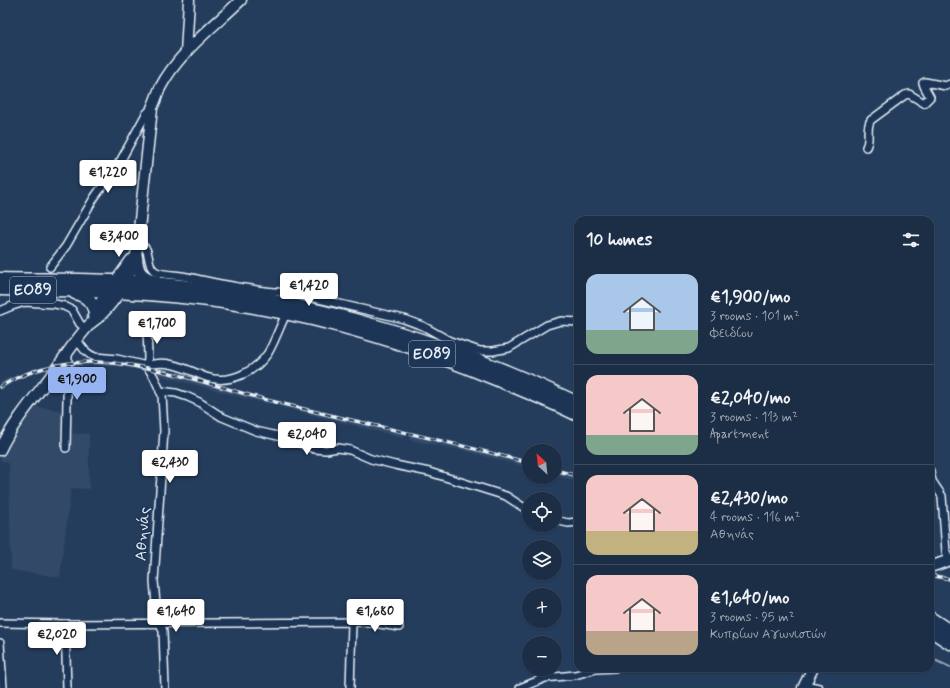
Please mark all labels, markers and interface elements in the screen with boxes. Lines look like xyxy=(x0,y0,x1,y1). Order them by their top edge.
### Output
pin: €1,220 xyxy=(75,160,141,194)
text: €1,220 xyxy=(88,164,128,181)
pin: €3,400 xyxy=(86,224,152,258)
text: €3,400 xyxy=(99,228,139,245)
text: 10 homes xyxy=(586,229,652,251)
icon: filters xyxy=(900,229,922,251)
pin: €1,420 xyxy=(276,273,342,307)
road number: ΕΟ89 xyxy=(10,277,56,303)
text: €1,420 xyxy=(289,277,329,294)
text: €1,900/mo xyxy=(710,286,791,308)
icon: home xyxy=(618,290,666,338)
text: 3 rooms · 101 m² xyxy=(710,308,799,325)
pin: €1,700 xyxy=(124,311,190,345)
text: €1,700 xyxy=(138,315,176,332)
text: Φειδίου xyxy=(710,325,753,342)
road number: ΕΟ89 xyxy=(409,341,455,367)
pin: €1,900 xyxy=(44,367,110,401)
text: €1,900 xyxy=(57,371,97,388)
text: €2,040/mo xyxy=(710,387,791,409)
icon: home xyxy=(618,391,666,439)
text: 3 rooms · 113 m² xyxy=(710,409,798,426)
pin: €2,040 xyxy=(274,422,340,456)
text: €2,040 xyxy=(287,426,327,443)
text: Apartment xyxy=(710,426,769,443)
north arrow xyxy=(522,444,562,484)
map controls xyxy=(522,444,562,676)
pin: €2,430 xyxy=(137,450,203,484)
text: €2,430 xyxy=(151,454,189,471)
text: €2,430/mo xyxy=(710,487,788,509)
icon: home xyxy=(618,491,666,539)
button: locate xyxy=(522,492,562,532)
street label: Αθηνάς xyxy=(131,506,155,562)
text: 4 rooms · 116 m² xyxy=(710,509,800,526)
text: Αθηνάς xyxy=(710,526,754,543)
button: layers xyxy=(522,540,562,580)
text: €1,640/mo xyxy=(710,587,790,609)
button: + xyxy=(522,588,562,628)
icon: home xyxy=(618,591,666,639)
pin: €1,640 xyxy=(143,599,209,633)
pin: €1,680 xyxy=(342,599,408,633)
text: €1,640 xyxy=(156,603,196,620)
text: €1,680 xyxy=(356,603,394,620)
text: 3 rooms · 95 m² xyxy=(710,609,794,626)
pin: €2,020 xyxy=(24,622,90,656)
text: €2,020 xyxy=(37,626,77,643)
text: Κυπρίων Αγωνιστών xyxy=(710,626,826,643)
button: − xyxy=(522,636,562,676)

